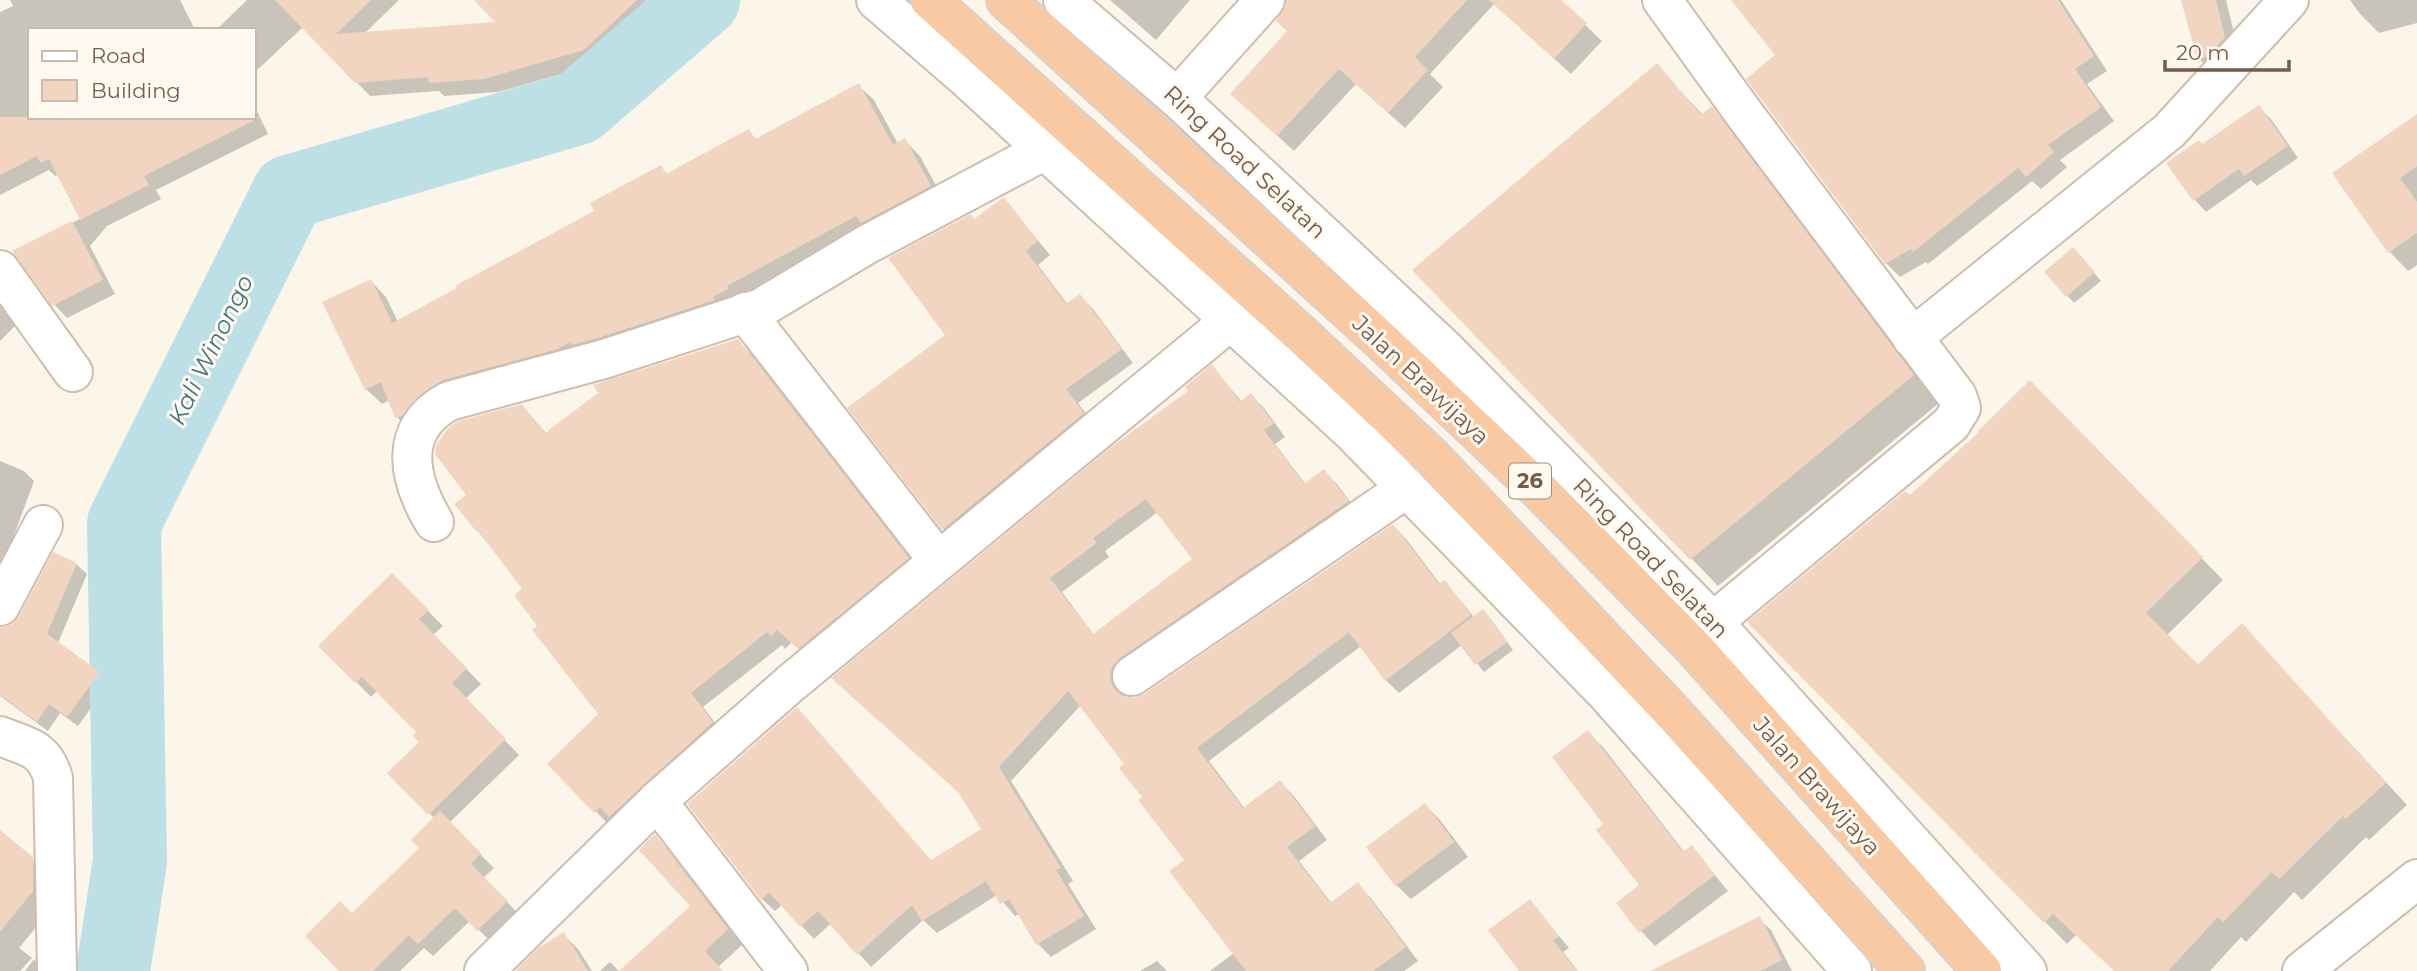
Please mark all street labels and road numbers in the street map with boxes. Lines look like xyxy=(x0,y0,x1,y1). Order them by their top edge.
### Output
street label: Ring Road Selatan xyxy=(1158,79,1332,245)
street label: Jalan Brawijaya xyxy=(1346,309,1495,451)
road number: 26 xyxy=(1509,463,1551,498)
street label: Ring Road Selatan xyxy=(1567,472,1735,644)
street label: Jalan Brawijaya xyxy=(1747,710,1887,861)

